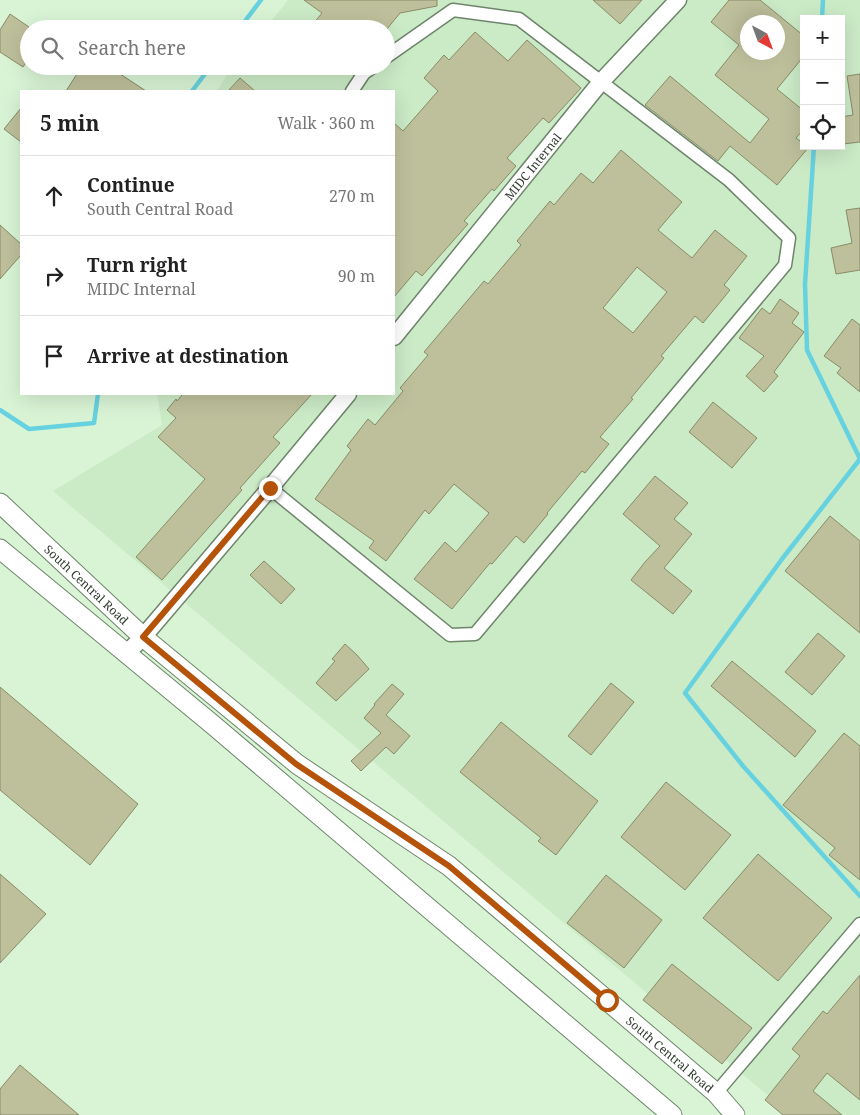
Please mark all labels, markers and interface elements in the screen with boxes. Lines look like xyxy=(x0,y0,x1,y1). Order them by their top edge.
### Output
north arrow xyxy=(740,15,785,60)
map controls xyxy=(800,15,845,150)
button: + xyxy=(800,15,845,60)
search box xyxy=(20,20,395,75)
icon: search xyxy=(38,34,66,62)
text: Search here xyxy=(78,35,186,61)
button: − xyxy=(800,60,845,105)
button: locate xyxy=(800,105,845,150)
text: 5 min xyxy=(40,109,99,137)
text: Walk · 360 m xyxy=(278,112,375,134)
street label: MIDC Internal xyxy=(500,129,565,203)
text: Continue xyxy=(87,172,175,198)
icon: ahead xyxy=(40,182,68,210)
text: 270 m xyxy=(329,185,375,207)
text: South Central Road xyxy=(87,198,233,220)
text: Turn right xyxy=(87,252,187,278)
icon: right xyxy=(40,262,68,290)
text: 90 m xyxy=(338,265,375,287)
text: MIDC Internal xyxy=(87,278,196,300)
icon: arrive xyxy=(40,342,68,370)
text: Arrive at destination xyxy=(87,343,289,369)
route end xyxy=(259,477,282,500)
street label: South Central Road xyxy=(41,541,133,629)
route start xyxy=(596,989,619,1012)
street label: South Central Road xyxy=(623,1012,718,1097)

